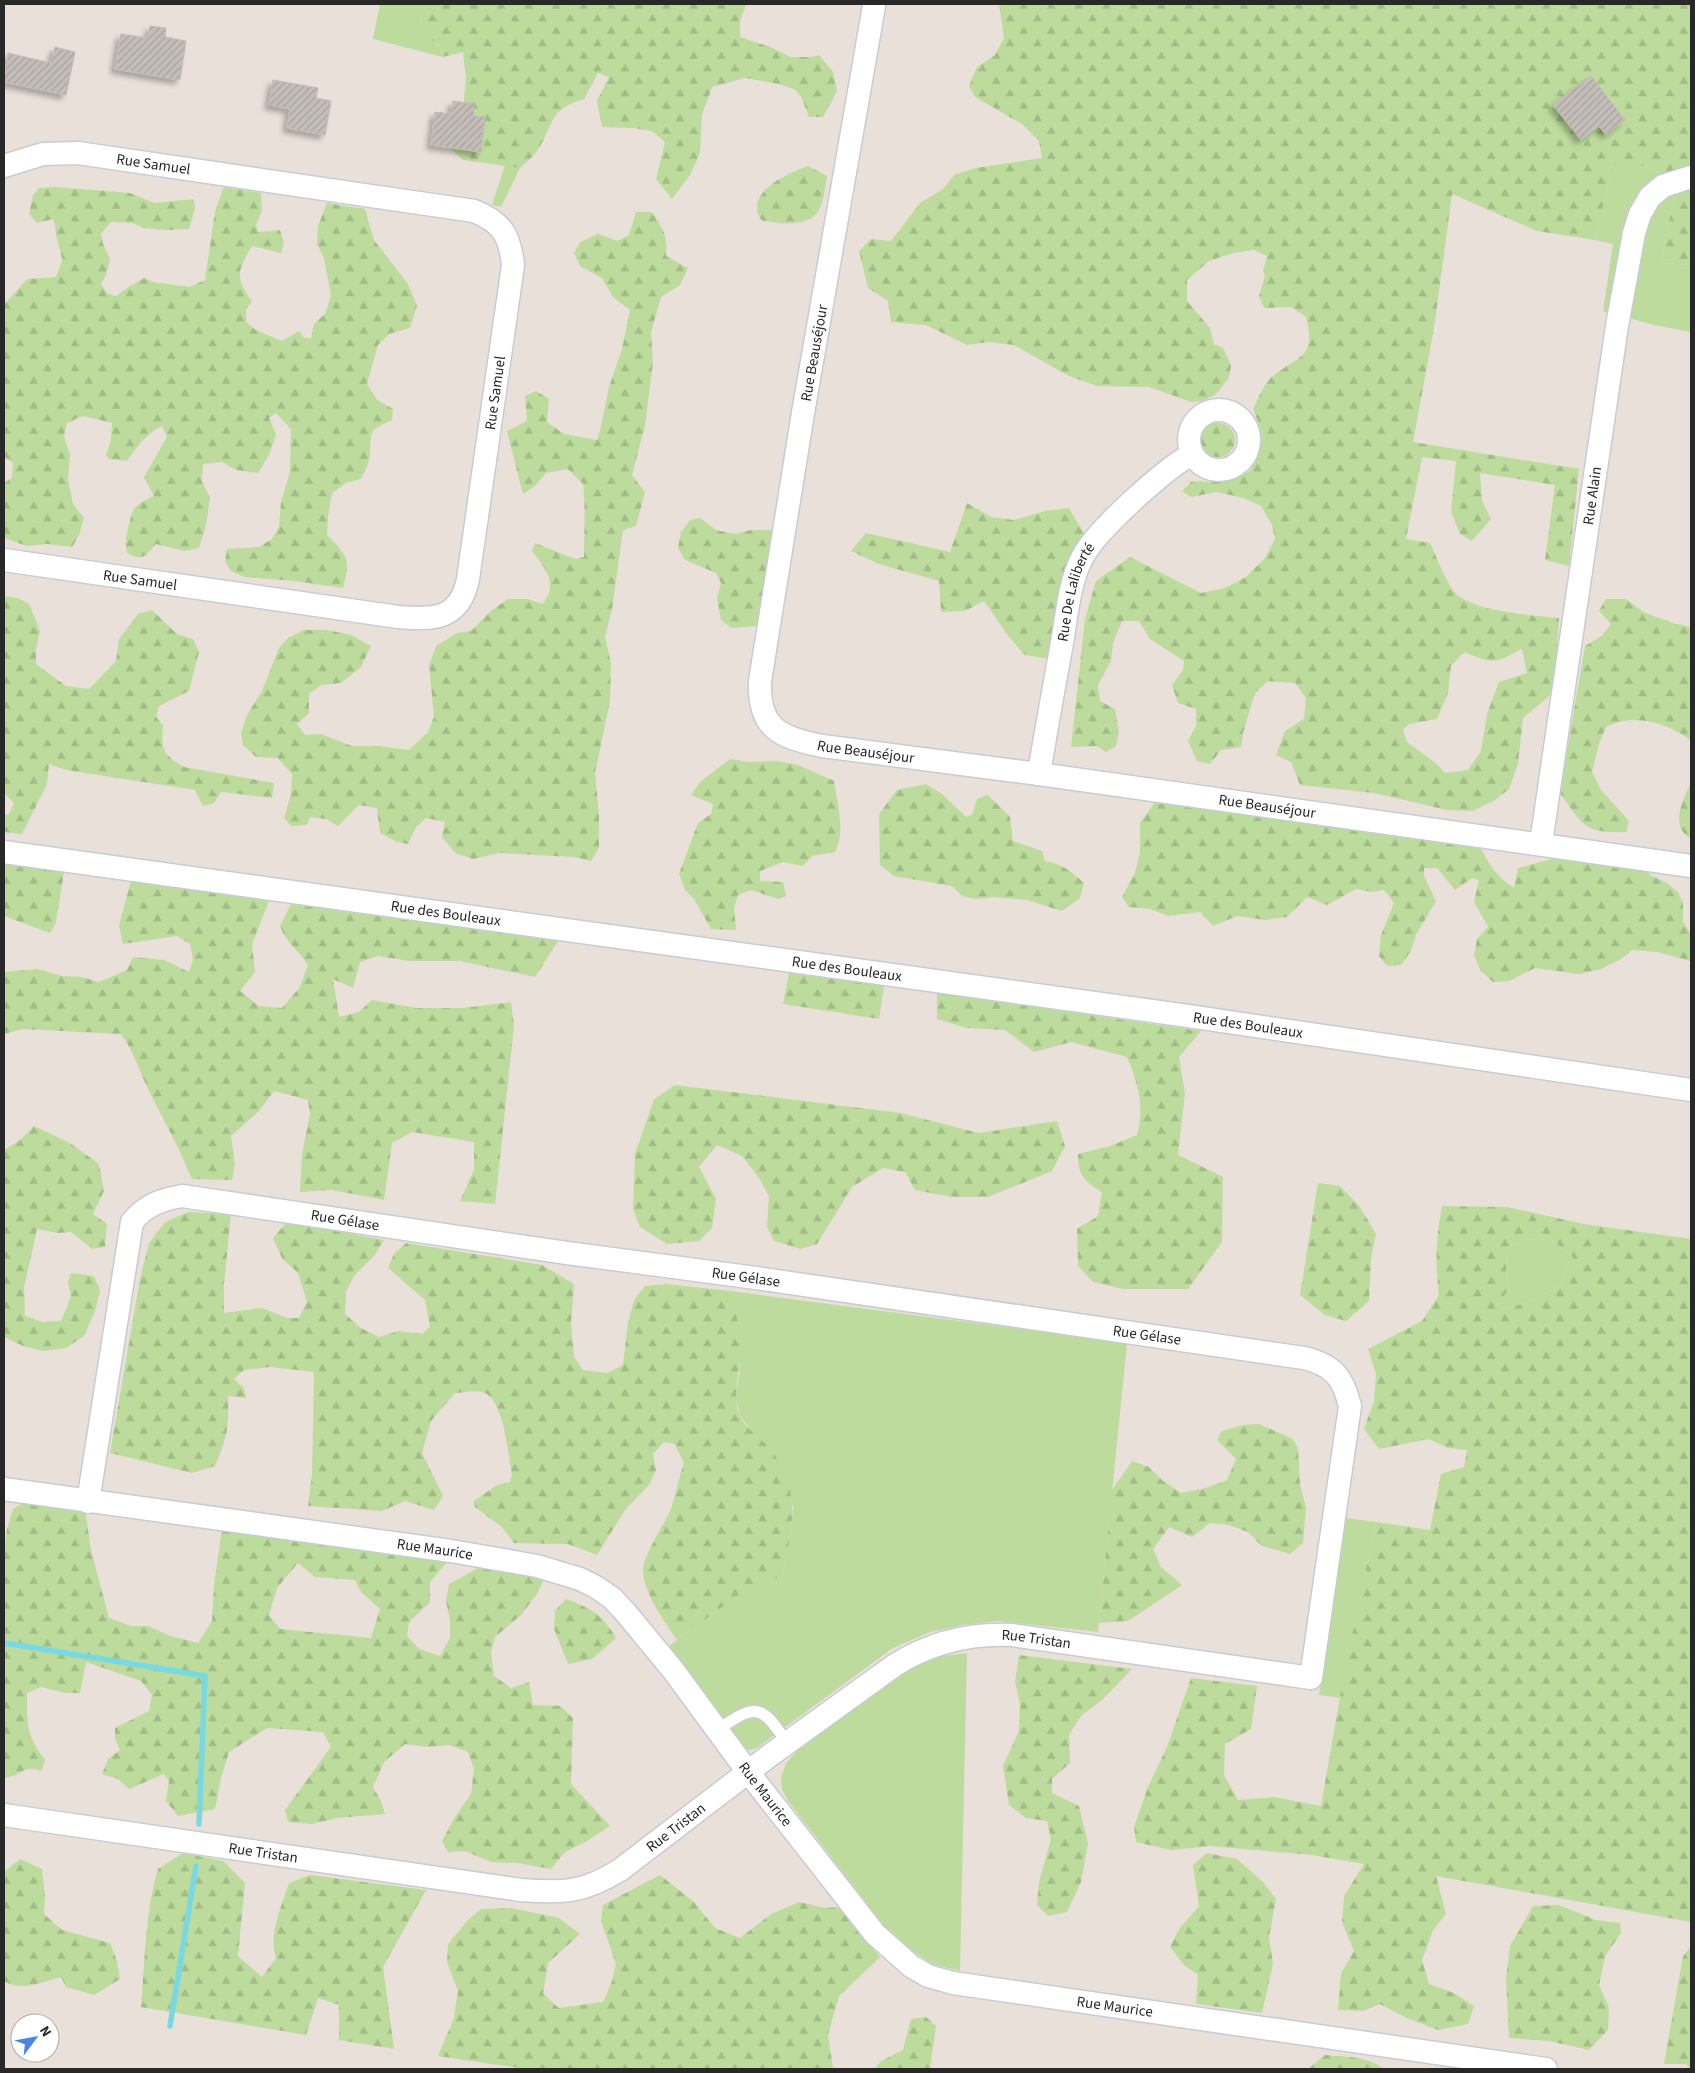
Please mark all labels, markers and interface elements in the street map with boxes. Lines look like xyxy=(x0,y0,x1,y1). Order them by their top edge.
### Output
street label: Rue Samuel xyxy=(115,149,192,180)
street label: Rue Beauséjour xyxy=(796,302,833,403)
street label: Rue Samuel xyxy=(480,355,511,431)
street label: Rue Alain xyxy=(1578,465,1607,526)
street label: Rue De Laliberté xyxy=(1052,538,1100,643)
street label: Rue Samuel xyxy=(102,565,178,596)
street label: Rue Beauséjour xyxy=(815,735,916,769)
street label: Rue Beauséjour xyxy=(1217,789,1318,824)
street label: Rue des Bouleaux xyxy=(389,896,502,932)
street label: Rue des Bouleaux xyxy=(791,951,904,987)
street label: Rue des Bouleaux xyxy=(1192,1007,1305,1044)
street label: Rue Gélase xyxy=(309,1205,381,1236)
street label: Rue Gélase xyxy=(710,1262,782,1293)
street label: Rue Gélase xyxy=(1111,1320,1183,1351)
street label: Rue Maurice xyxy=(395,1534,474,1566)
street label: Rue Tristan xyxy=(1001,1625,1072,1654)
street label: Rue Maurice xyxy=(733,1758,797,1831)
street label: Rue Tristan xyxy=(642,1798,710,1857)
street label: Rue Tristan xyxy=(227,1838,299,1869)
street label: Rue Maurice xyxy=(1075,1991,1154,2023)
north arrow xyxy=(10,2013,60,2063)
text: N xyxy=(34,2022,56,2041)

